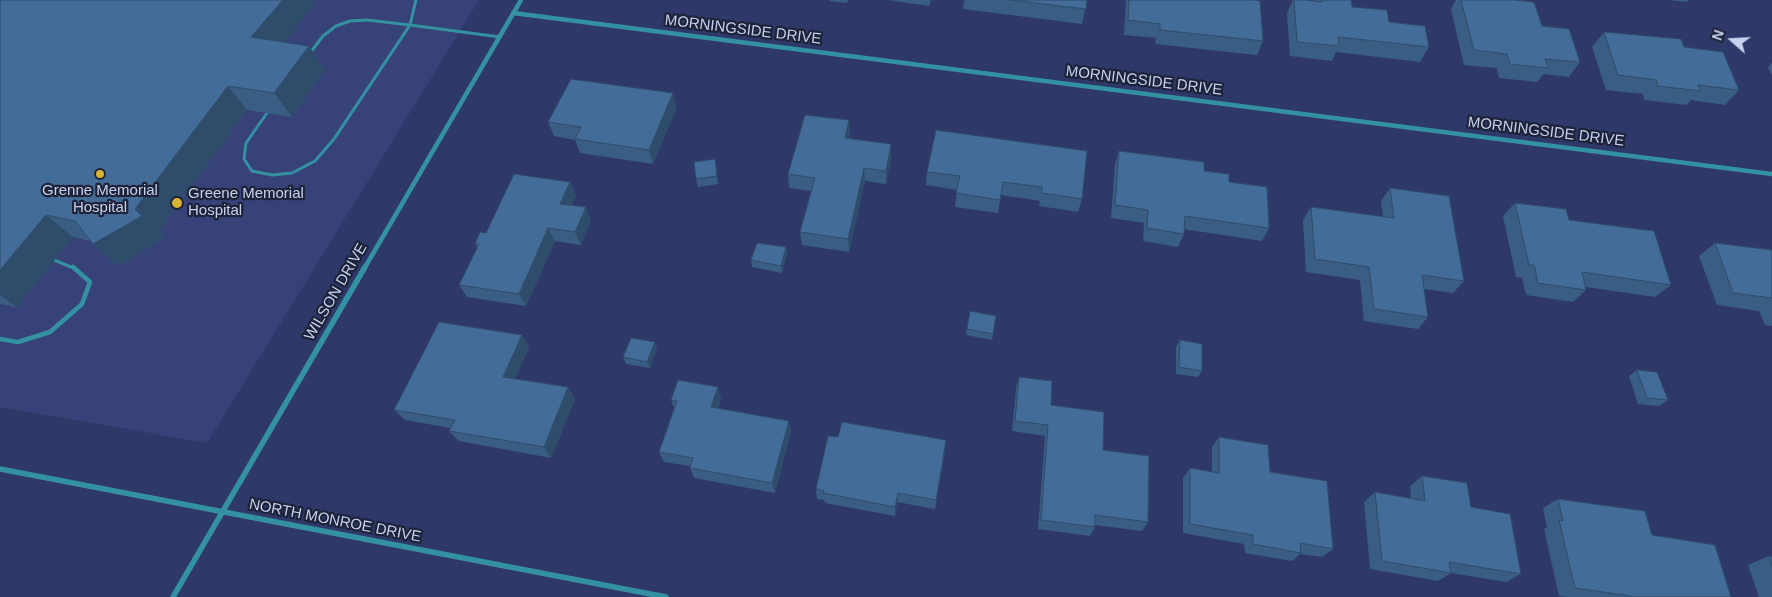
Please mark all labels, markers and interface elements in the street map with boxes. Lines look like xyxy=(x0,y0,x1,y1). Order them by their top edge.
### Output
street label: MORNINGSIDE DRIVE xyxy=(664,11,822,49)
north arrow xyxy=(1707,15,1757,65)
text: N xyxy=(1709,28,1727,43)
street label: MORNINGSIDE DRIVE xyxy=(1065,62,1223,100)
street label: MORNINGSIDE DRIVE xyxy=(1467,113,1625,151)
marker: Grenne Memorial Hospital xyxy=(94,168,106,180)
place label: Grenne Memorial Hospital xyxy=(42,182,158,217)
place label: Greene Memorial Hospital xyxy=(188,185,304,220)
marker: Greene Memorial Hospital xyxy=(170,196,184,210)
street label: WILSON DRIVE xyxy=(301,240,371,344)
street label: NORTH MONROE DRIVE xyxy=(248,495,422,547)

